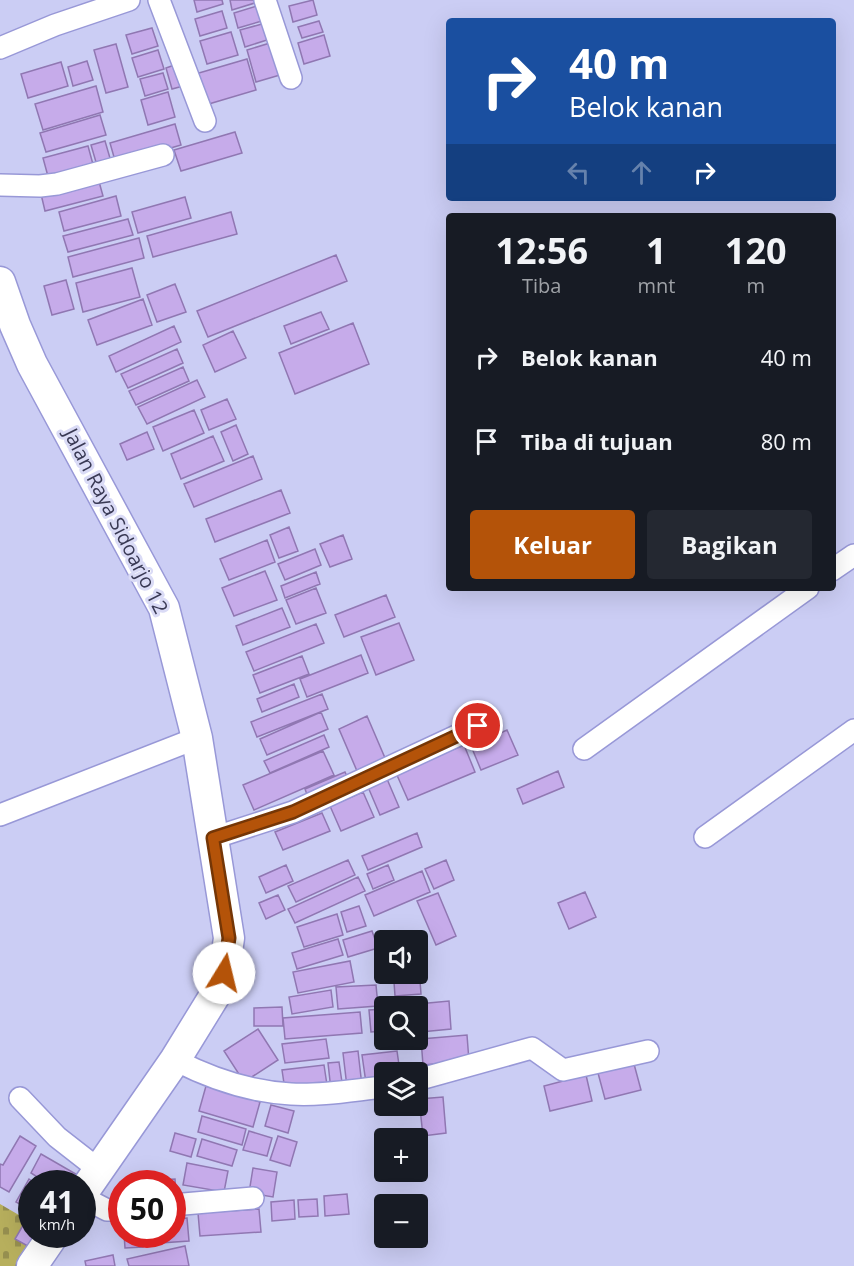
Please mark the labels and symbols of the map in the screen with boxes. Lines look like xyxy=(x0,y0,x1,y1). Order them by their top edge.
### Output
street label: Jalan Raya Sidoarjo 12 xyxy=(57,422,175,618)
pin xyxy=(452,700,503,751)
position arrow xyxy=(192,941,256,1005)
speed limit sign: 50 xyxy=(108,1170,186,1248)

